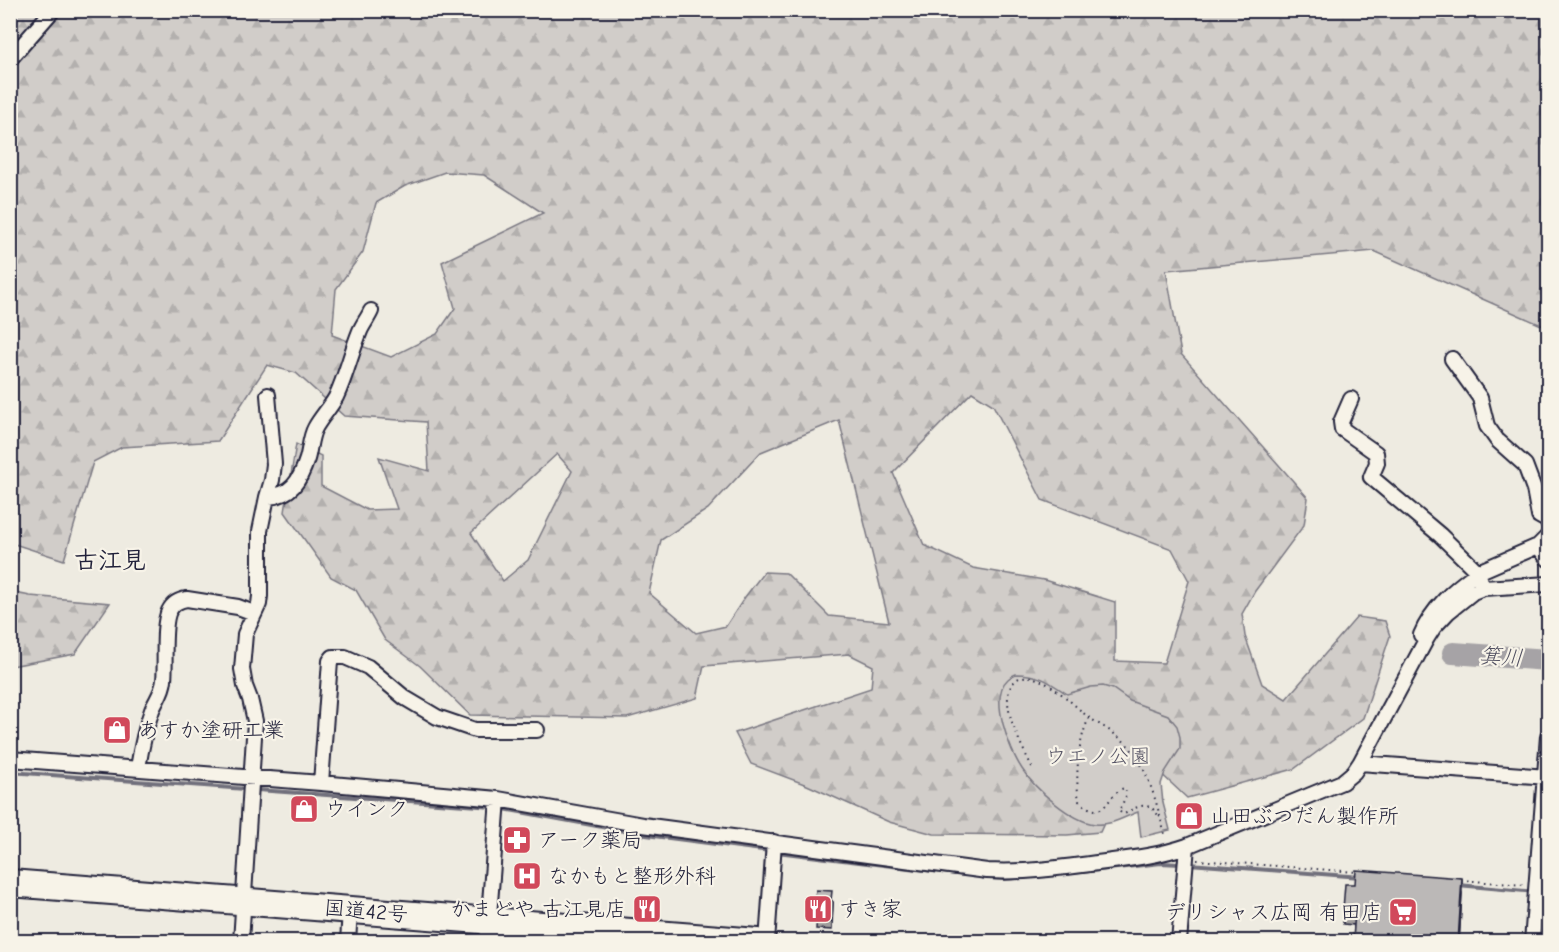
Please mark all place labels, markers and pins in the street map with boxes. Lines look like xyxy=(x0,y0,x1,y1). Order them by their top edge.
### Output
shop icon: あすか塗研工業 xyxy=(101,714,133,746)
place label: あすか塗研工業 xyxy=(138,718,285,742)
shop icon: ウインク xyxy=(288,793,320,825)
place label: ウインク xyxy=(325,797,408,821)
shop icon: 山田ぶつだん製作所 xyxy=(1173,800,1205,832)
place label: 山田ぶつだん製作所 xyxy=(1210,804,1399,828)
pharmacy icon: アーク薬局 xyxy=(501,824,533,856)
place label: アーク薬局 xyxy=(538,828,642,852)
hospital icon: なかもと整形外科 xyxy=(511,860,543,892)
place label: なかもと整形外科 xyxy=(548,864,716,888)
restaurant icon: かまどや 古江見店 xyxy=(631,893,663,925)
restaurant icon: すき家 xyxy=(802,893,834,925)
supermarket icon: デリシャス広岡 有田店 xyxy=(1387,896,1419,928)
place label: かまどや 古江見店 xyxy=(450,897,626,921)
place label: すき家 xyxy=(839,897,902,921)
place label: デリシャス広岡 有田店 xyxy=(1165,900,1382,924)

